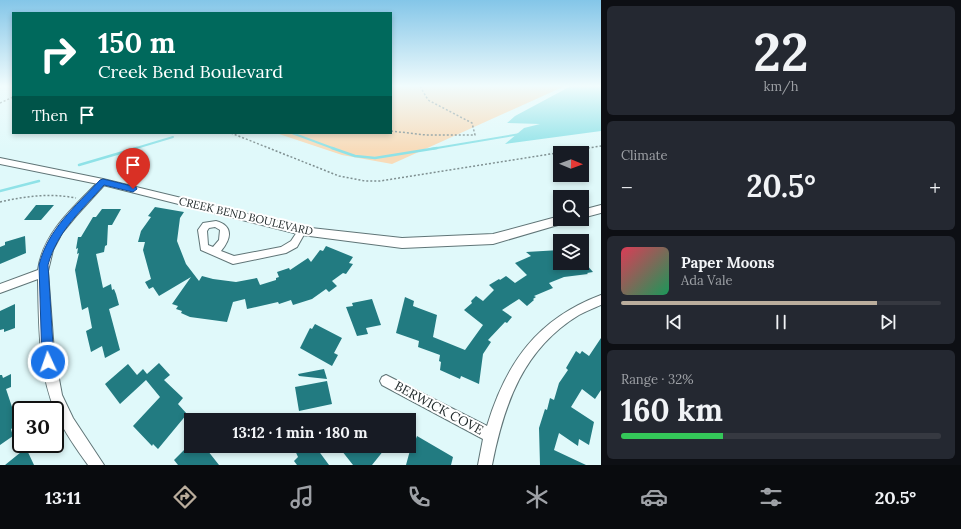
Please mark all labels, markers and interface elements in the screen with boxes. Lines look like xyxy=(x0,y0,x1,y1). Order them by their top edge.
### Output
text: 22 xyxy=(753,19,809,85)
text: 150 m xyxy=(98,25,175,61)
icon: right xyxy=(32,28,84,80)
text: Creek Bend Boulevard xyxy=(98,60,283,83)
text: km/h xyxy=(763,78,799,95)
icon: arrive xyxy=(76,104,98,126)
text: Then xyxy=(32,106,68,125)
north arrow xyxy=(553,146,589,182)
map controls xyxy=(553,146,589,270)
text: Climate xyxy=(621,147,668,164)
pin xyxy=(116,148,150,189)
icon: arrive xyxy=(122,154,144,176)
text: 20.5° xyxy=(746,167,816,205)
text: − xyxy=(621,173,633,201)
text: + xyxy=(929,173,941,201)
button: search xyxy=(553,190,589,226)
street label: CREEK BEND BOULEVARD xyxy=(177,194,315,238)
button: layers xyxy=(553,234,589,270)
text: Paper Moons xyxy=(681,253,775,272)
text: Ada Vale xyxy=(681,272,733,289)
icon: previous xyxy=(663,311,685,333)
icon: pause xyxy=(770,311,792,333)
icon: next xyxy=(877,311,899,333)
position arrow xyxy=(27,341,69,383)
text: Range · 32% xyxy=(621,371,694,388)
street label: BERWICK COVE xyxy=(392,377,486,439)
text: 160 km xyxy=(621,391,723,429)
speed limit sign: 30 xyxy=(12,401,64,453)
text: 13:12 · 1 min · 180 m xyxy=(232,423,368,442)
icon: directions xyxy=(171,483,199,511)
icon: music xyxy=(288,483,316,511)
icon: phone xyxy=(405,483,433,511)
icon: climate xyxy=(523,483,551,511)
icon: car xyxy=(640,483,668,511)
icon: filters xyxy=(757,483,785,511)
text: 13:11 xyxy=(45,486,81,509)
text: 20.5° xyxy=(875,486,916,509)

